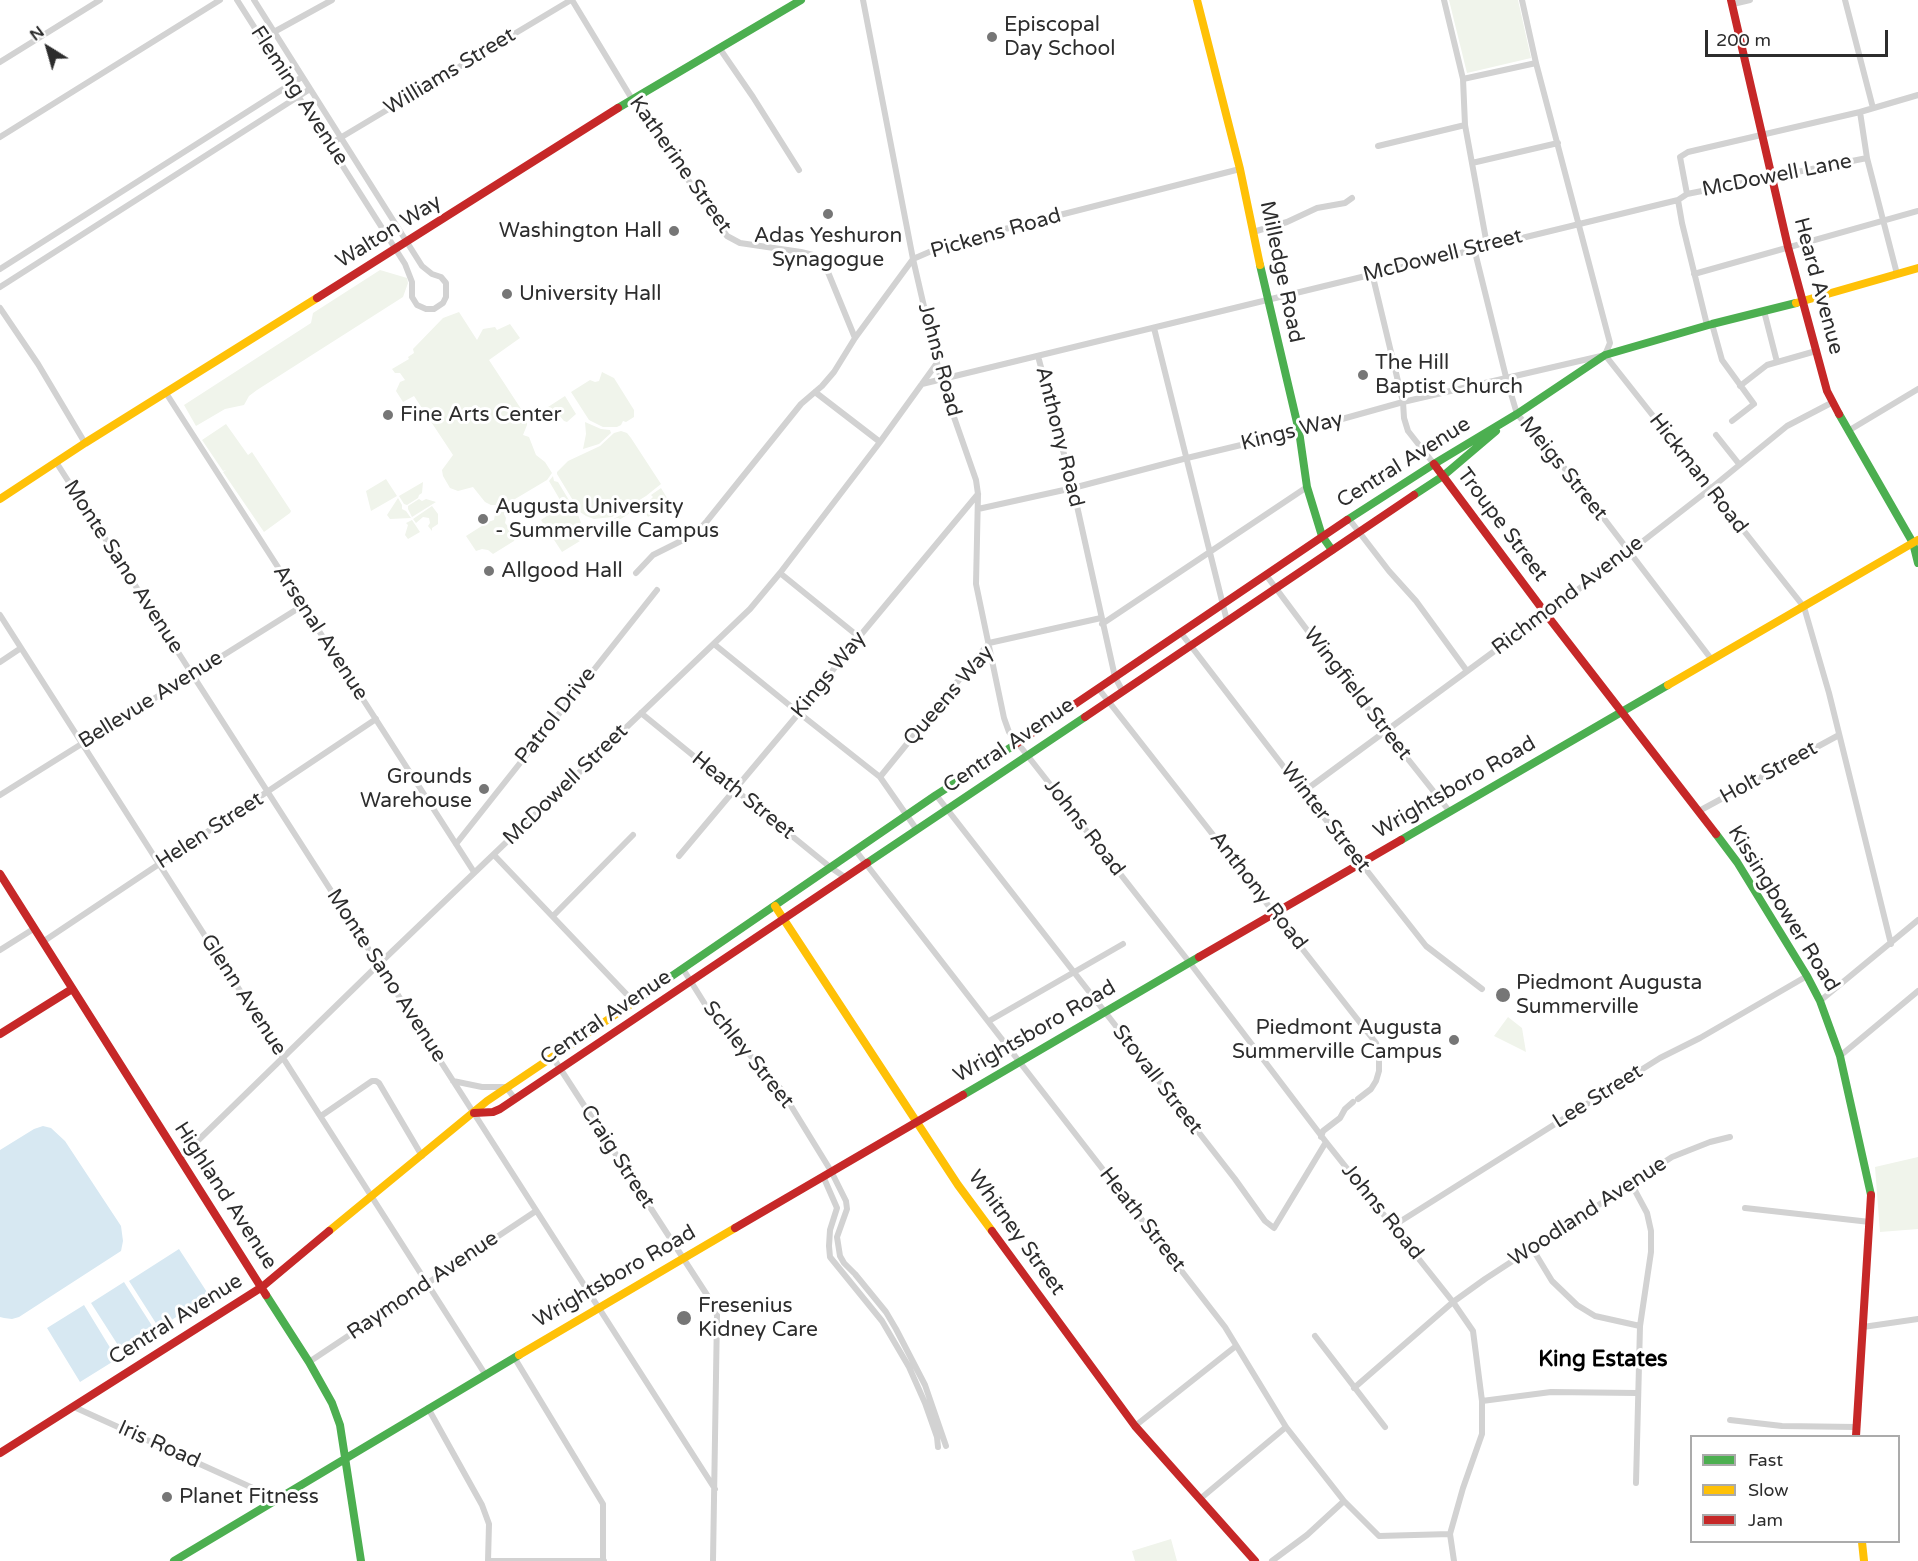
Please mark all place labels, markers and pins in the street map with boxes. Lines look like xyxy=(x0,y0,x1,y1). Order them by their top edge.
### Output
place label: Episcopal Day School xyxy=(1004,12,1116,62)
marker: Episcopal Day School xyxy=(985,30,999,44)
marker: Adas Yeshuron Synagogue xyxy=(821,207,835,221)
place label: Washington Hall xyxy=(499,218,662,244)
place label: Adas Yeshuron Synagogue xyxy=(754,223,902,273)
marker: Washington Hall xyxy=(667,224,681,238)
place label: University Hall xyxy=(519,281,662,307)
marker: University Hall xyxy=(500,287,514,301)
place label: The Hill Baptist Church xyxy=(1375,350,1523,400)
marker: The Hill Baptist Church xyxy=(1356,368,1370,382)
place label: Fine Arts Center xyxy=(400,402,562,428)
marker: Fine Arts Center xyxy=(381,408,395,422)
place label: Augusta University - Summerville Campus xyxy=(495,494,719,544)
marker: Augusta University - Summerville Campus xyxy=(476,512,490,526)
place label: Allgood Hall xyxy=(501,558,623,584)
marker: Allgood Hall xyxy=(482,564,496,578)
place label: Grounds Warehouse xyxy=(360,764,472,814)
marker: Grounds Warehouse xyxy=(477,782,491,796)
place label: Piedmont Augusta Summerville xyxy=(1516,970,1702,1020)
marker: Piedmont Augusta Summerville xyxy=(1494,986,1512,1004)
place label: Piedmont Augusta Summerville Campus xyxy=(1232,1015,1442,1065)
marker: Piedmont Augusta Summerville Campus xyxy=(1447,1033,1461,1047)
place label: Fresenius Kidney Care xyxy=(698,1293,818,1343)
marker: Fresenius Kidney Care xyxy=(675,1309,693,1327)
place label: Planet Fitness xyxy=(179,1484,319,1510)
marker: Planet Fitness xyxy=(160,1490,174,1504)

